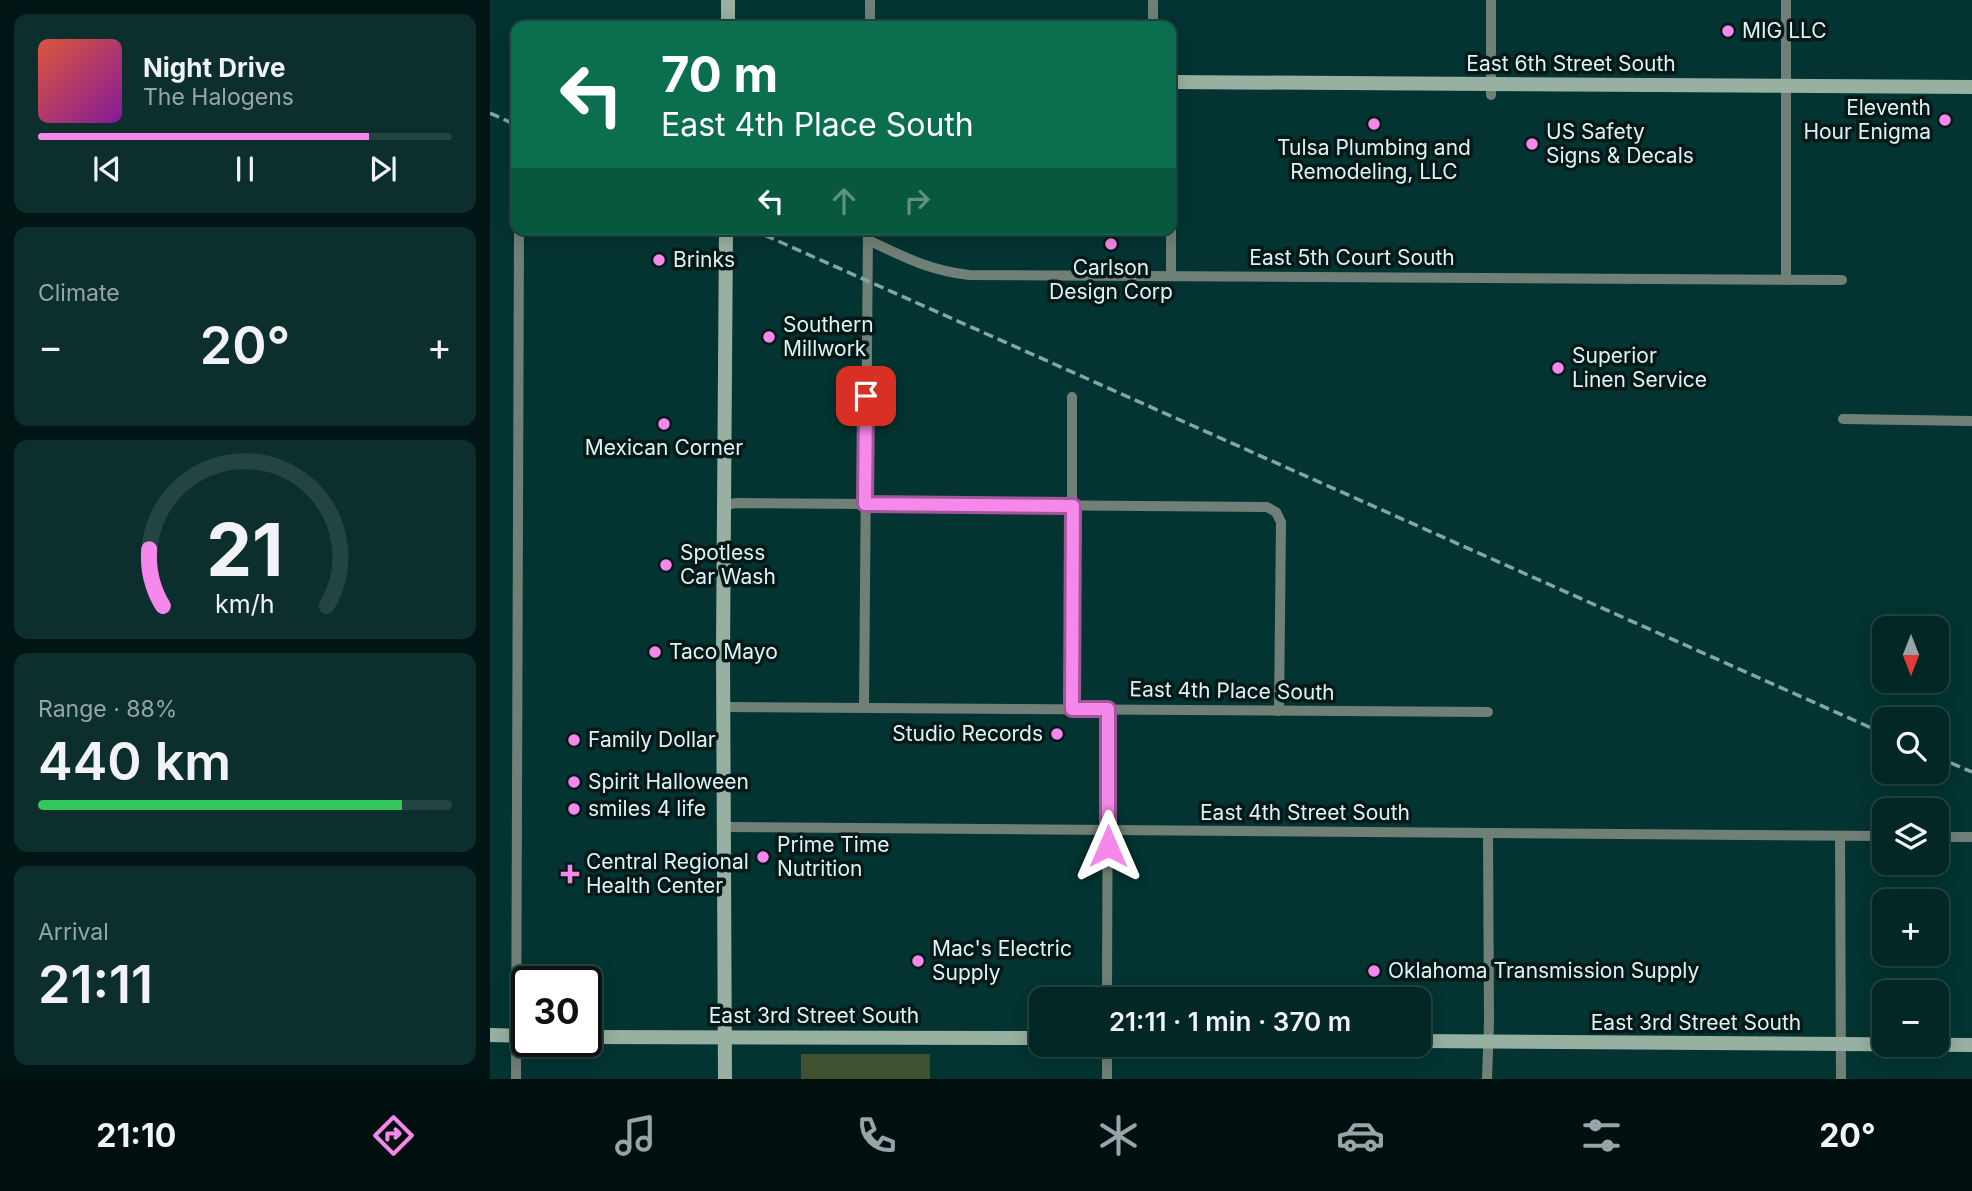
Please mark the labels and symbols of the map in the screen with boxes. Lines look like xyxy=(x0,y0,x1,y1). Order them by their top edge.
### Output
place label: MIG LLC xyxy=(1742,18,1827,43)
marker: MIG LLC xyxy=(1720,23,1736,39)
street label: East 6th Street South xyxy=(1466,51,1676,76)
place label: Eleventh Hour Enigma xyxy=(1803,95,1931,144)
marker: Eleventh Hour Enigma xyxy=(1937,112,1953,128)
marker: Tulsa Plumbing and Remodeling, LLC xyxy=(1366,116,1382,132)
place label: US Safety Signs & Decals xyxy=(1546,119,1694,168)
place label: Tulsa Plumbing and Remodeling, LLC xyxy=(1277,135,1471,184)
marker: US Safety Signs & Decals xyxy=(1524,136,1540,152)
marker: Carlson Design Corp xyxy=(1103,236,1119,252)
street label: East 5th Court South xyxy=(1249,245,1455,270)
place label: Brinks xyxy=(673,247,735,272)
marker: Brinks xyxy=(651,252,667,268)
place label: Carlson Design Corp xyxy=(1049,255,1173,304)
place label: Southern Millwork xyxy=(783,312,874,361)
marker: Southern Millwork xyxy=(761,329,777,345)
place label: Superior Linen Service xyxy=(1572,343,1707,392)
marker: Superior Linen Service xyxy=(1550,360,1566,376)
pin xyxy=(836,366,896,426)
marker: Mexican Corner xyxy=(656,416,672,432)
place label: Mexican Corner xyxy=(585,435,743,460)
place label: Spotless Car Wash xyxy=(680,540,776,589)
marker: Spotless Car Wash xyxy=(658,557,674,573)
north arrow xyxy=(1872,616,1950,693)
place label: Taco Mayo xyxy=(669,639,778,664)
marker: Taco Mayo xyxy=(647,644,663,660)
street label: East 4th Place South xyxy=(1129,676,1335,705)
place label: Studio Records xyxy=(892,721,1043,746)
marker: Studio Records xyxy=(1049,726,1065,742)
place label: Family Dollar xyxy=(588,727,716,752)
marker: Family Dollar xyxy=(566,732,582,748)
place label: Spirit Halloween xyxy=(588,769,749,794)
marker: Spirit Halloween xyxy=(566,774,582,790)
place label: smiles 4 life xyxy=(588,796,706,821)
street label: East 4th Street South xyxy=(1200,800,1410,825)
marker: smiles 4 life xyxy=(566,801,582,817)
position arrow xyxy=(1071,809,1145,883)
place label: Prime Time Nutrition xyxy=(777,832,890,881)
place label: Central Regional Health Center xyxy=(586,849,749,898)
marker: Prime Time Nutrition xyxy=(755,849,771,865)
marker: Central Regional Health Center xyxy=(560,864,580,884)
place label: Mac's Electric Supply xyxy=(932,936,1072,985)
marker: Mac's Electric Supply xyxy=(910,953,926,969)
place label: Oklahoma Transmission Supply xyxy=(1388,958,1700,983)
marker: Oklahoma Transmission Supply xyxy=(1366,963,1382,979)
speed limit sign: 30 xyxy=(511,966,602,1057)
street label: East 3rd Street South xyxy=(709,1003,919,1028)
street label: East 3rd Street South xyxy=(1591,1010,1801,1035)

